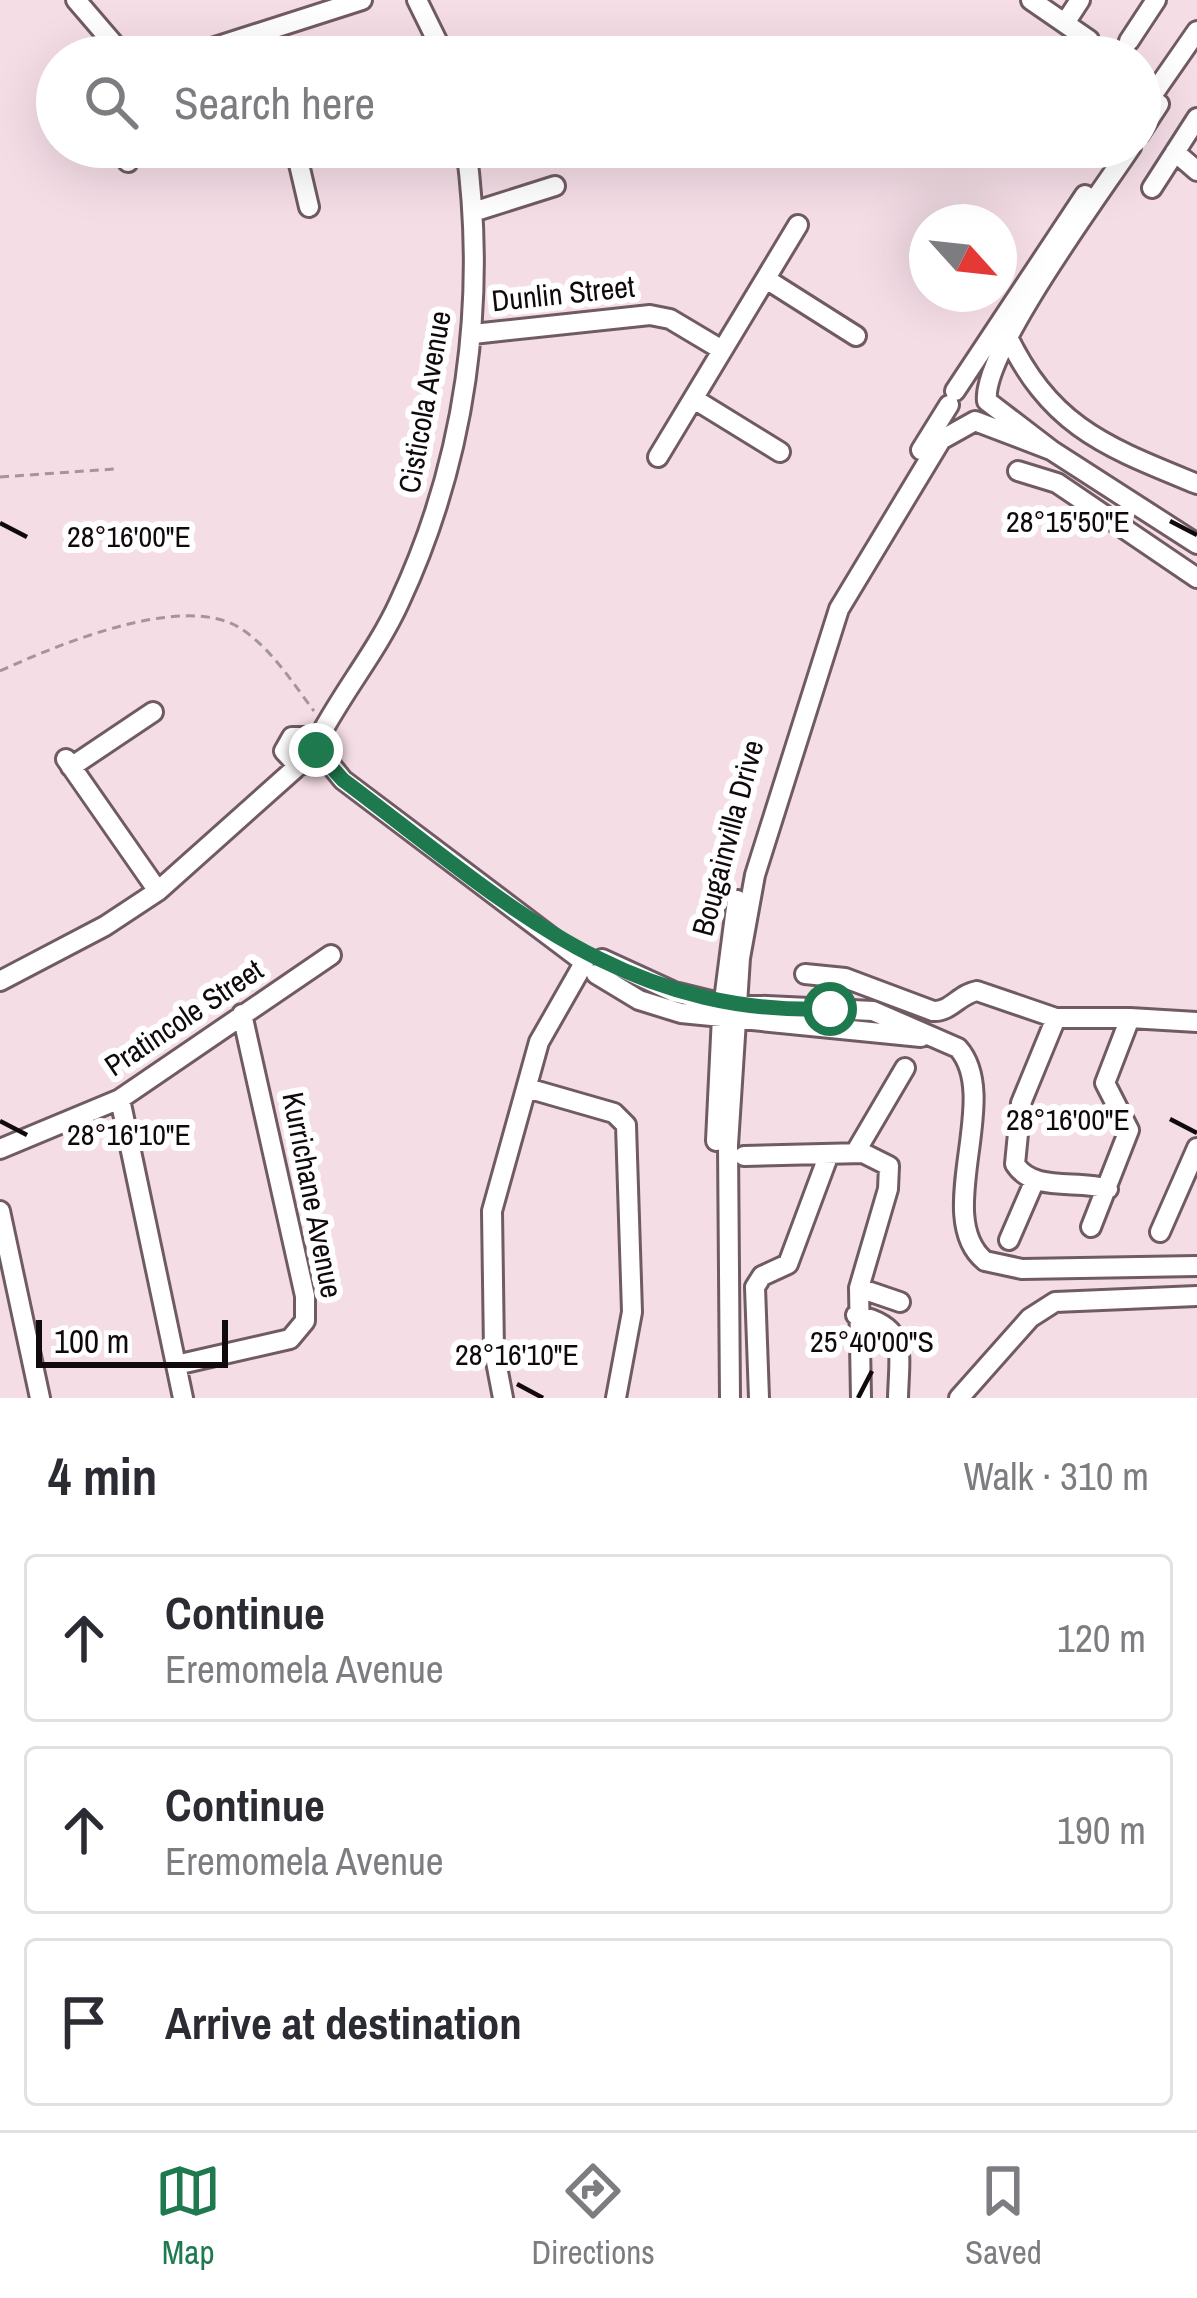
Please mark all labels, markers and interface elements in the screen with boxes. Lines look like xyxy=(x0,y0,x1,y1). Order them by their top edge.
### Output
search box xyxy=(36,36,1161,168)
icon: search xyxy=(78,69,144,135)
text: Search here xyxy=(174,72,375,133)
north arrow xyxy=(909,204,1017,312)
street label: Dunlin Street xyxy=(489,266,637,320)
street label: Cisticola Avenue xyxy=(388,308,460,496)
text: 28°15'50"E xyxy=(1006,501,1130,541)
text: 28°16'00"E xyxy=(67,516,191,556)
route end xyxy=(289,723,343,777)
street label: Bougainvilla Drive xyxy=(682,735,772,940)
street label: Pratincole Street xyxy=(96,949,271,1085)
route start xyxy=(803,982,857,1036)
street label: Kurrichane Avenue xyxy=(273,1088,353,1301)
text: 28°16'00"E xyxy=(1006,1099,1130,1139)
text: 28°16'10"E xyxy=(67,1114,191,1154)
scale bar xyxy=(36,1314,228,1367)
text: 100 m xyxy=(54,1319,129,1363)
text: 25°40'00"S xyxy=(810,1321,934,1361)
text: 28°16'10"E xyxy=(455,1334,579,1374)
text: 4 min xyxy=(48,1442,157,1511)
text: Walk · 310 m xyxy=(964,1450,1149,1502)
text: Continue xyxy=(165,1582,325,1643)
icon: ahead xyxy=(51,1605,117,1671)
text: 120 m xyxy=(1057,1612,1146,1664)
text: Eremomela Avenue xyxy=(165,1643,444,1695)
text: Continue xyxy=(165,1774,325,1835)
icon: ahead xyxy=(51,1797,117,1863)
text: 190 m xyxy=(1057,1804,1146,1856)
text: Eremomela Avenue xyxy=(165,1835,444,1887)
icon: arrive xyxy=(51,1989,117,2055)
text: Arrive at destination xyxy=(165,1992,522,2053)
tab: Map xyxy=(155,2158,221,2274)
tab: Directions xyxy=(531,2158,655,2274)
tab: Saved xyxy=(965,2158,1042,2274)

